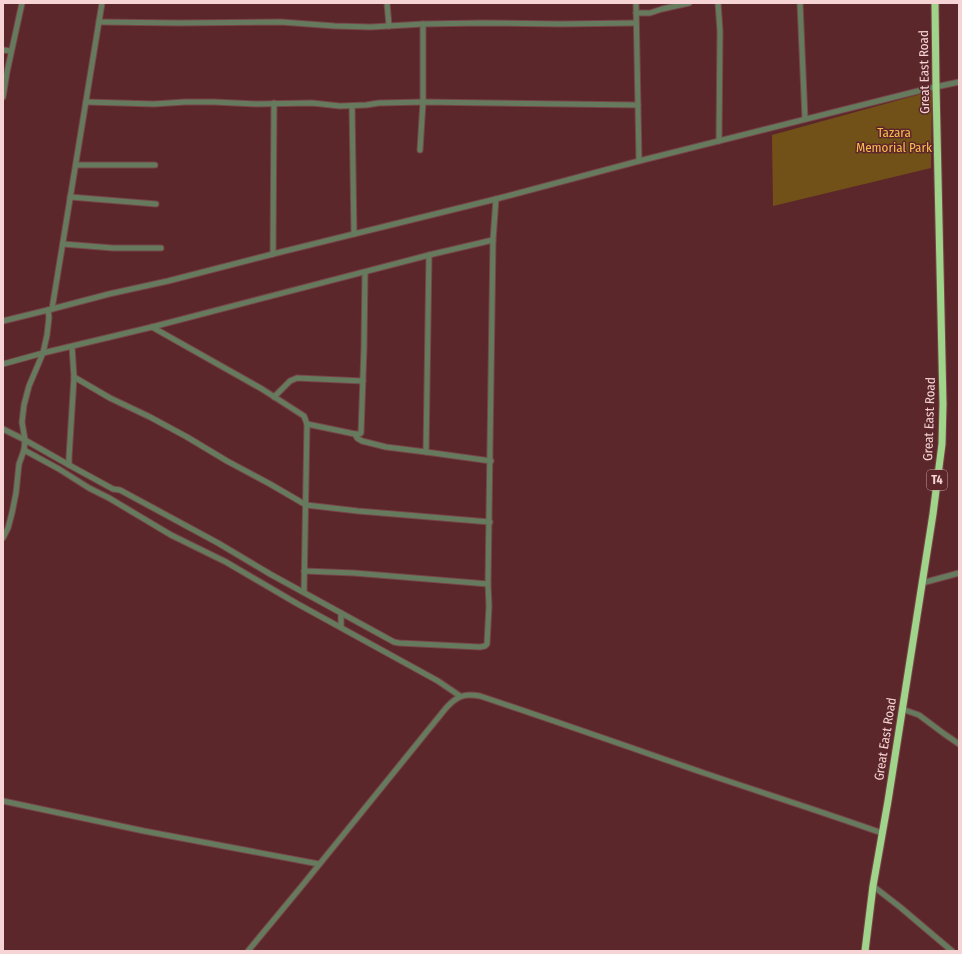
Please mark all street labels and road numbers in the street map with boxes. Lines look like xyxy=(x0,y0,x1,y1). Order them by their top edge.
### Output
street label: Great East Road xyxy=(916,30,932,114)
street label: Great East Road xyxy=(920,377,938,461)
road number: T4 xyxy=(927,470,947,490)
street label: Great East Road xyxy=(871,697,899,781)

